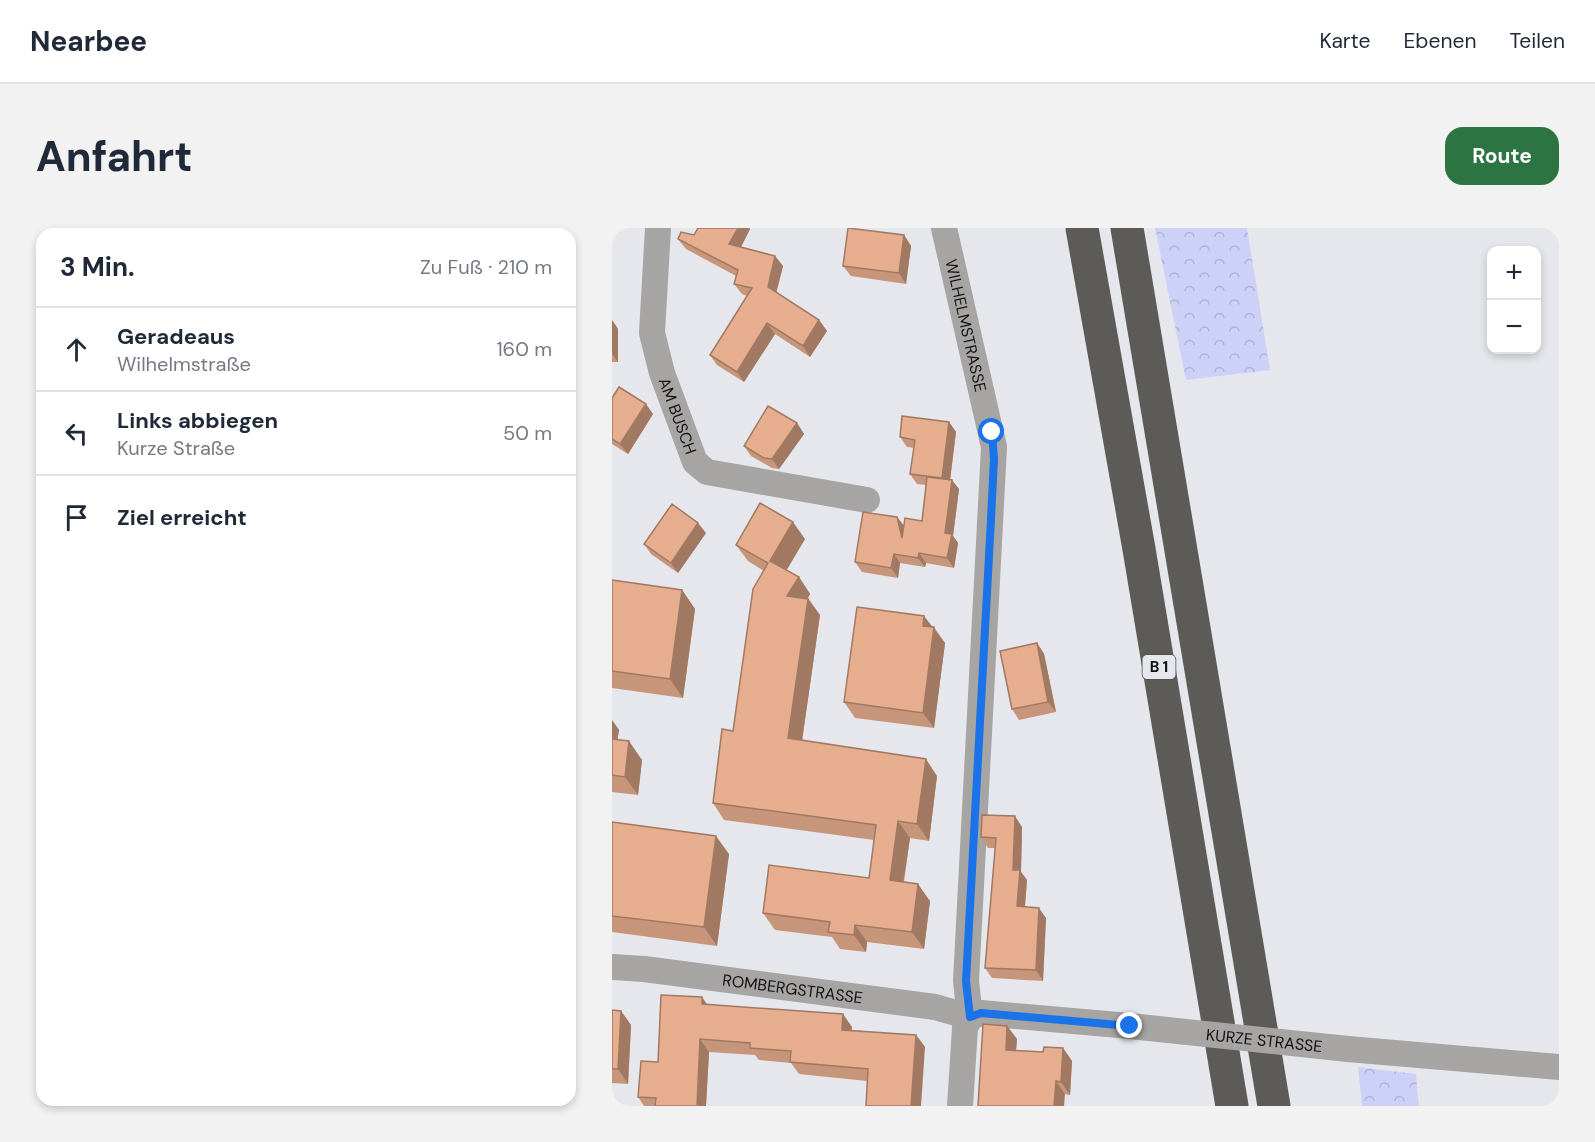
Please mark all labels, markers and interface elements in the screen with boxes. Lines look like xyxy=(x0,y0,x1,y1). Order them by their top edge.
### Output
text: Nearbee xyxy=(30,23,147,60)
text: Karte xyxy=(1320,27,1370,55)
text: Ebenen xyxy=(1403,27,1476,55)
text: Teilen xyxy=(1509,27,1565,55)
button: Route xyxy=(1445,127,1559,185)
text: Anfahrt xyxy=(36,129,192,184)
map controls xyxy=(1487,246,1541,354)
button: + xyxy=(1487,246,1541,300)
text: 3 Min. xyxy=(60,250,135,284)
text: Zu Fuß · 210 m xyxy=(420,254,552,280)
street label: WILHELMSTRASSE xyxy=(941,257,992,394)
button: − xyxy=(1487,300,1541,354)
text: Geradeaus xyxy=(117,322,235,351)
icon: ahead xyxy=(60,333,93,366)
text: 160 m xyxy=(496,336,552,362)
text: Wilhelmstraße xyxy=(117,351,251,377)
street label: AM BUSCH xyxy=(654,375,702,457)
text: Links abbiegen xyxy=(117,406,278,435)
icon: left xyxy=(60,417,93,450)
route start xyxy=(978,418,1004,444)
text: 50 m xyxy=(503,420,552,446)
text: Kurze Straße xyxy=(117,435,235,461)
icon: arrive xyxy=(60,501,93,534)
text: Ziel erreicht xyxy=(117,503,247,532)
road number: B 1 xyxy=(1142,655,1176,679)
street label: ROMBERGSTRASSE xyxy=(721,969,864,1008)
route end xyxy=(1116,1012,1142,1038)
street label: KURZE STRASSE xyxy=(1205,1024,1324,1057)

